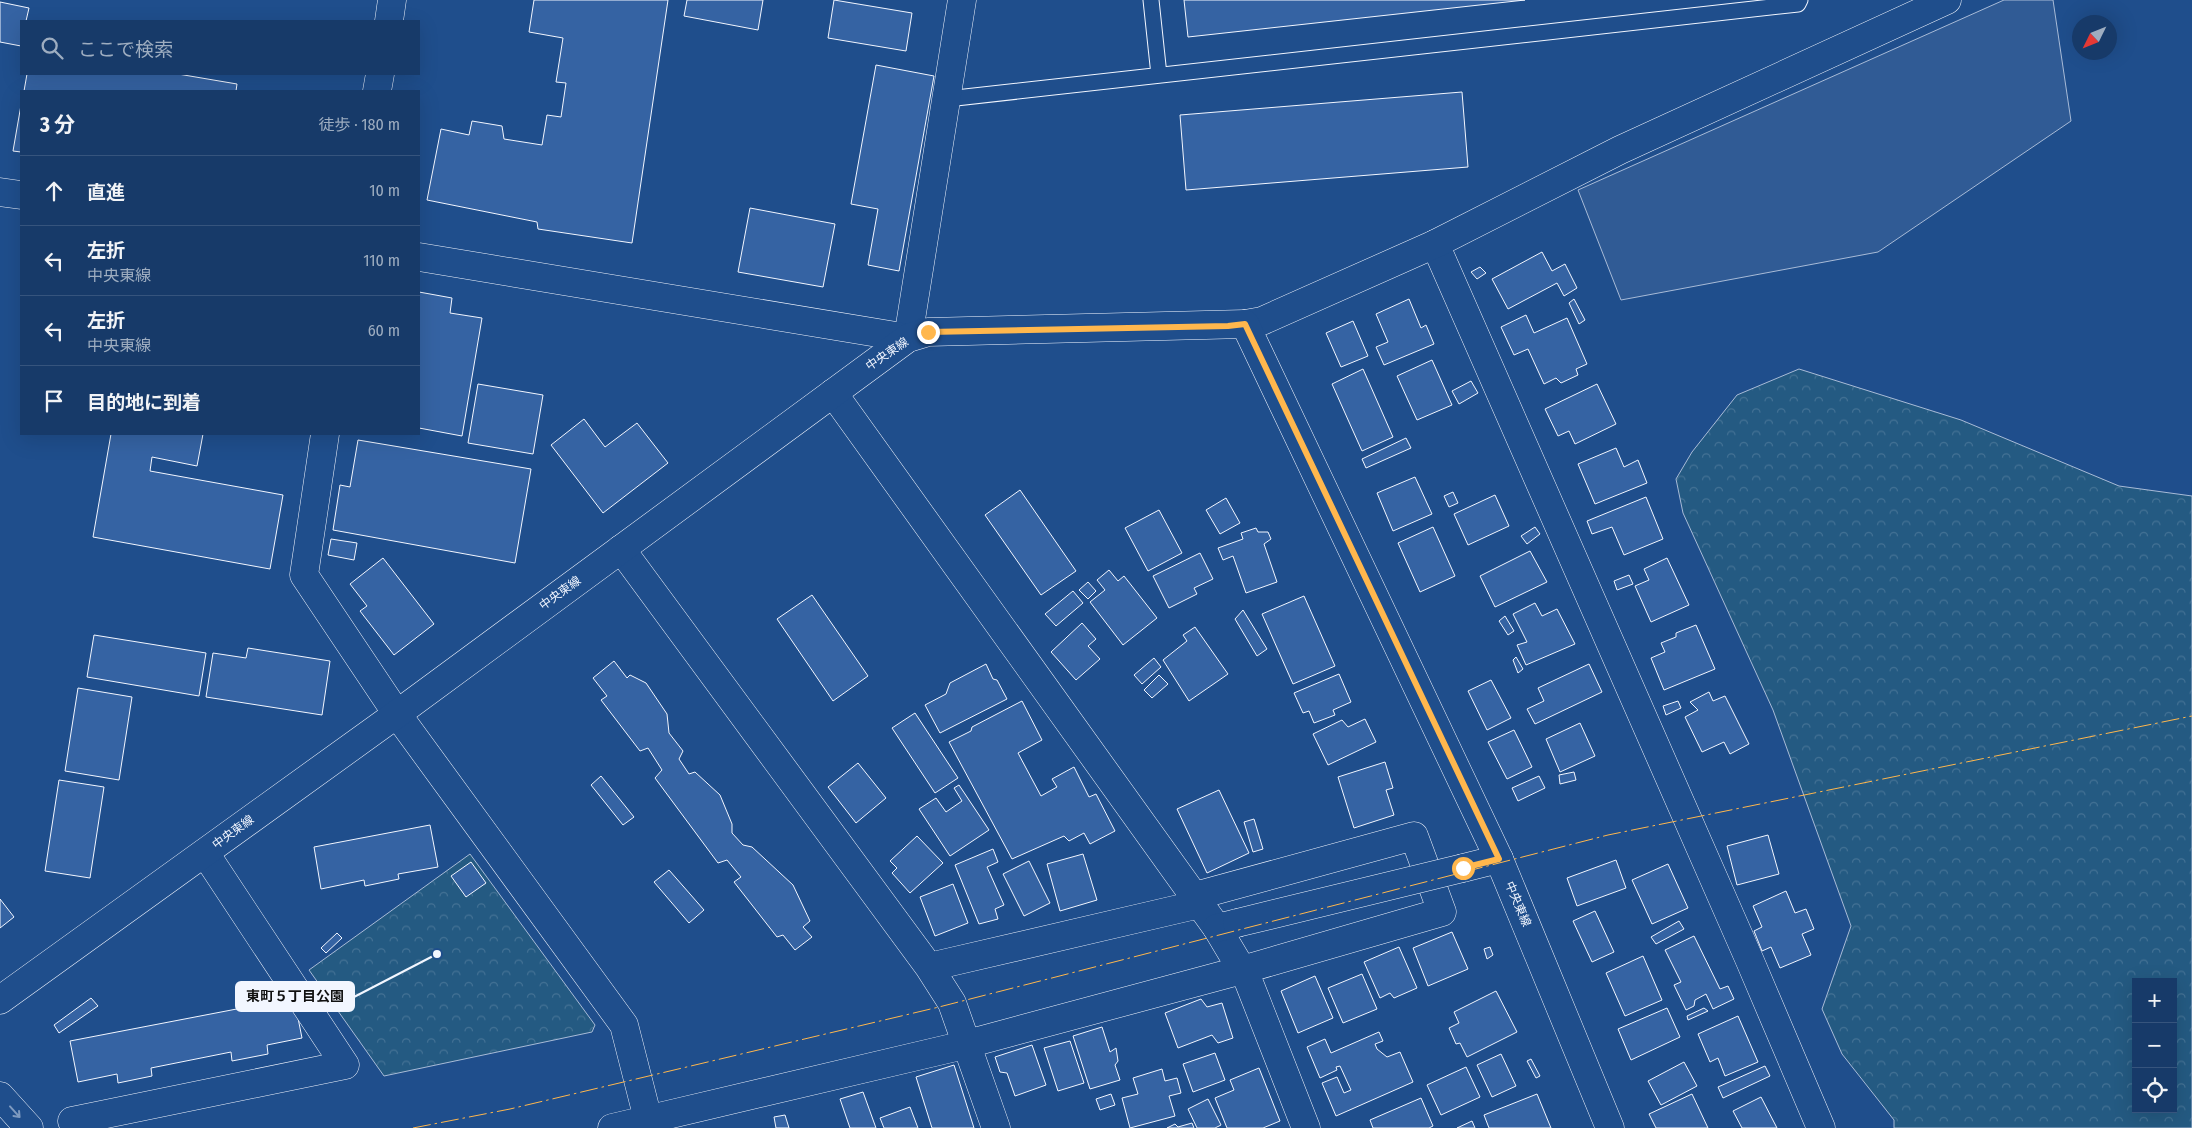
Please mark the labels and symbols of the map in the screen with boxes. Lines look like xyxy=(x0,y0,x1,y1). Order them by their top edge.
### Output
north arrow xyxy=(2072,15,2117,60)
route end xyxy=(917,321,940,344)
street label: 中央東線 xyxy=(863,335,911,373)
street label: 中央東線 xyxy=(536,573,584,613)
street label: 中央東線 xyxy=(209,812,257,852)
route start xyxy=(1452,857,1475,880)
street label: 中央東線 xyxy=(1502,879,1534,929)
callout: 東町５丁目公園 xyxy=(236,982,354,1011)
text: 東町５丁目公園 xyxy=(246,988,344,1005)
one-way arrow xyxy=(9,1105,21,1118)

